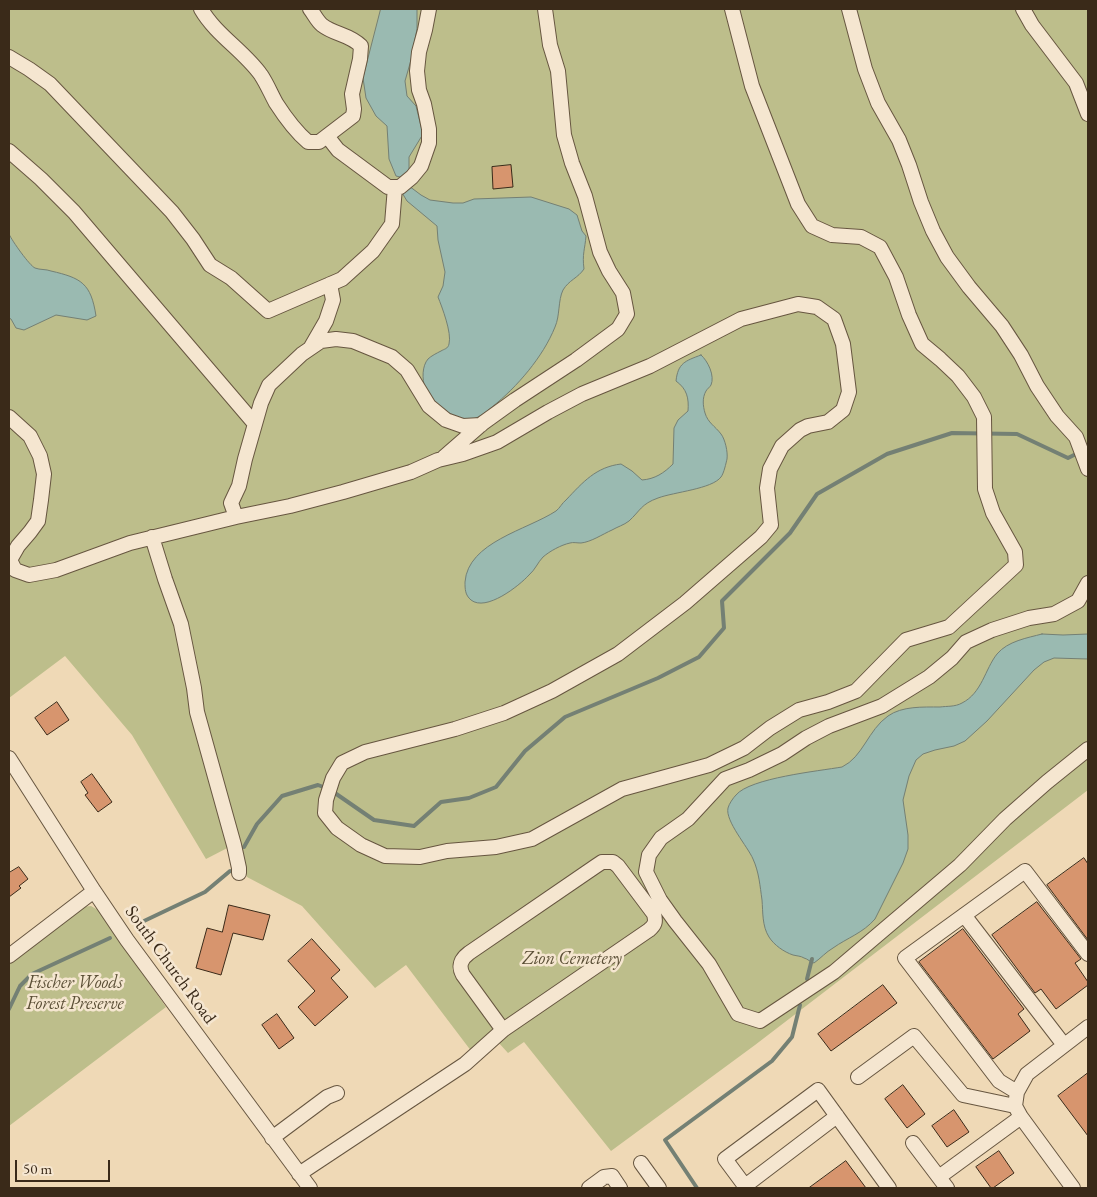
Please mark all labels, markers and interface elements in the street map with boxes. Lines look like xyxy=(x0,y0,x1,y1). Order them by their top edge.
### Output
street label: South Church Road xyxy=(120,902,220,1028)
park label: Zion Cemetery xyxy=(522,948,622,970)
park label: Fischer Woods Forest Preserve xyxy=(26,972,124,1014)
scale bar xyxy=(18,1150,112,1182)
text: 50 m xyxy=(23,1159,52,1178)

